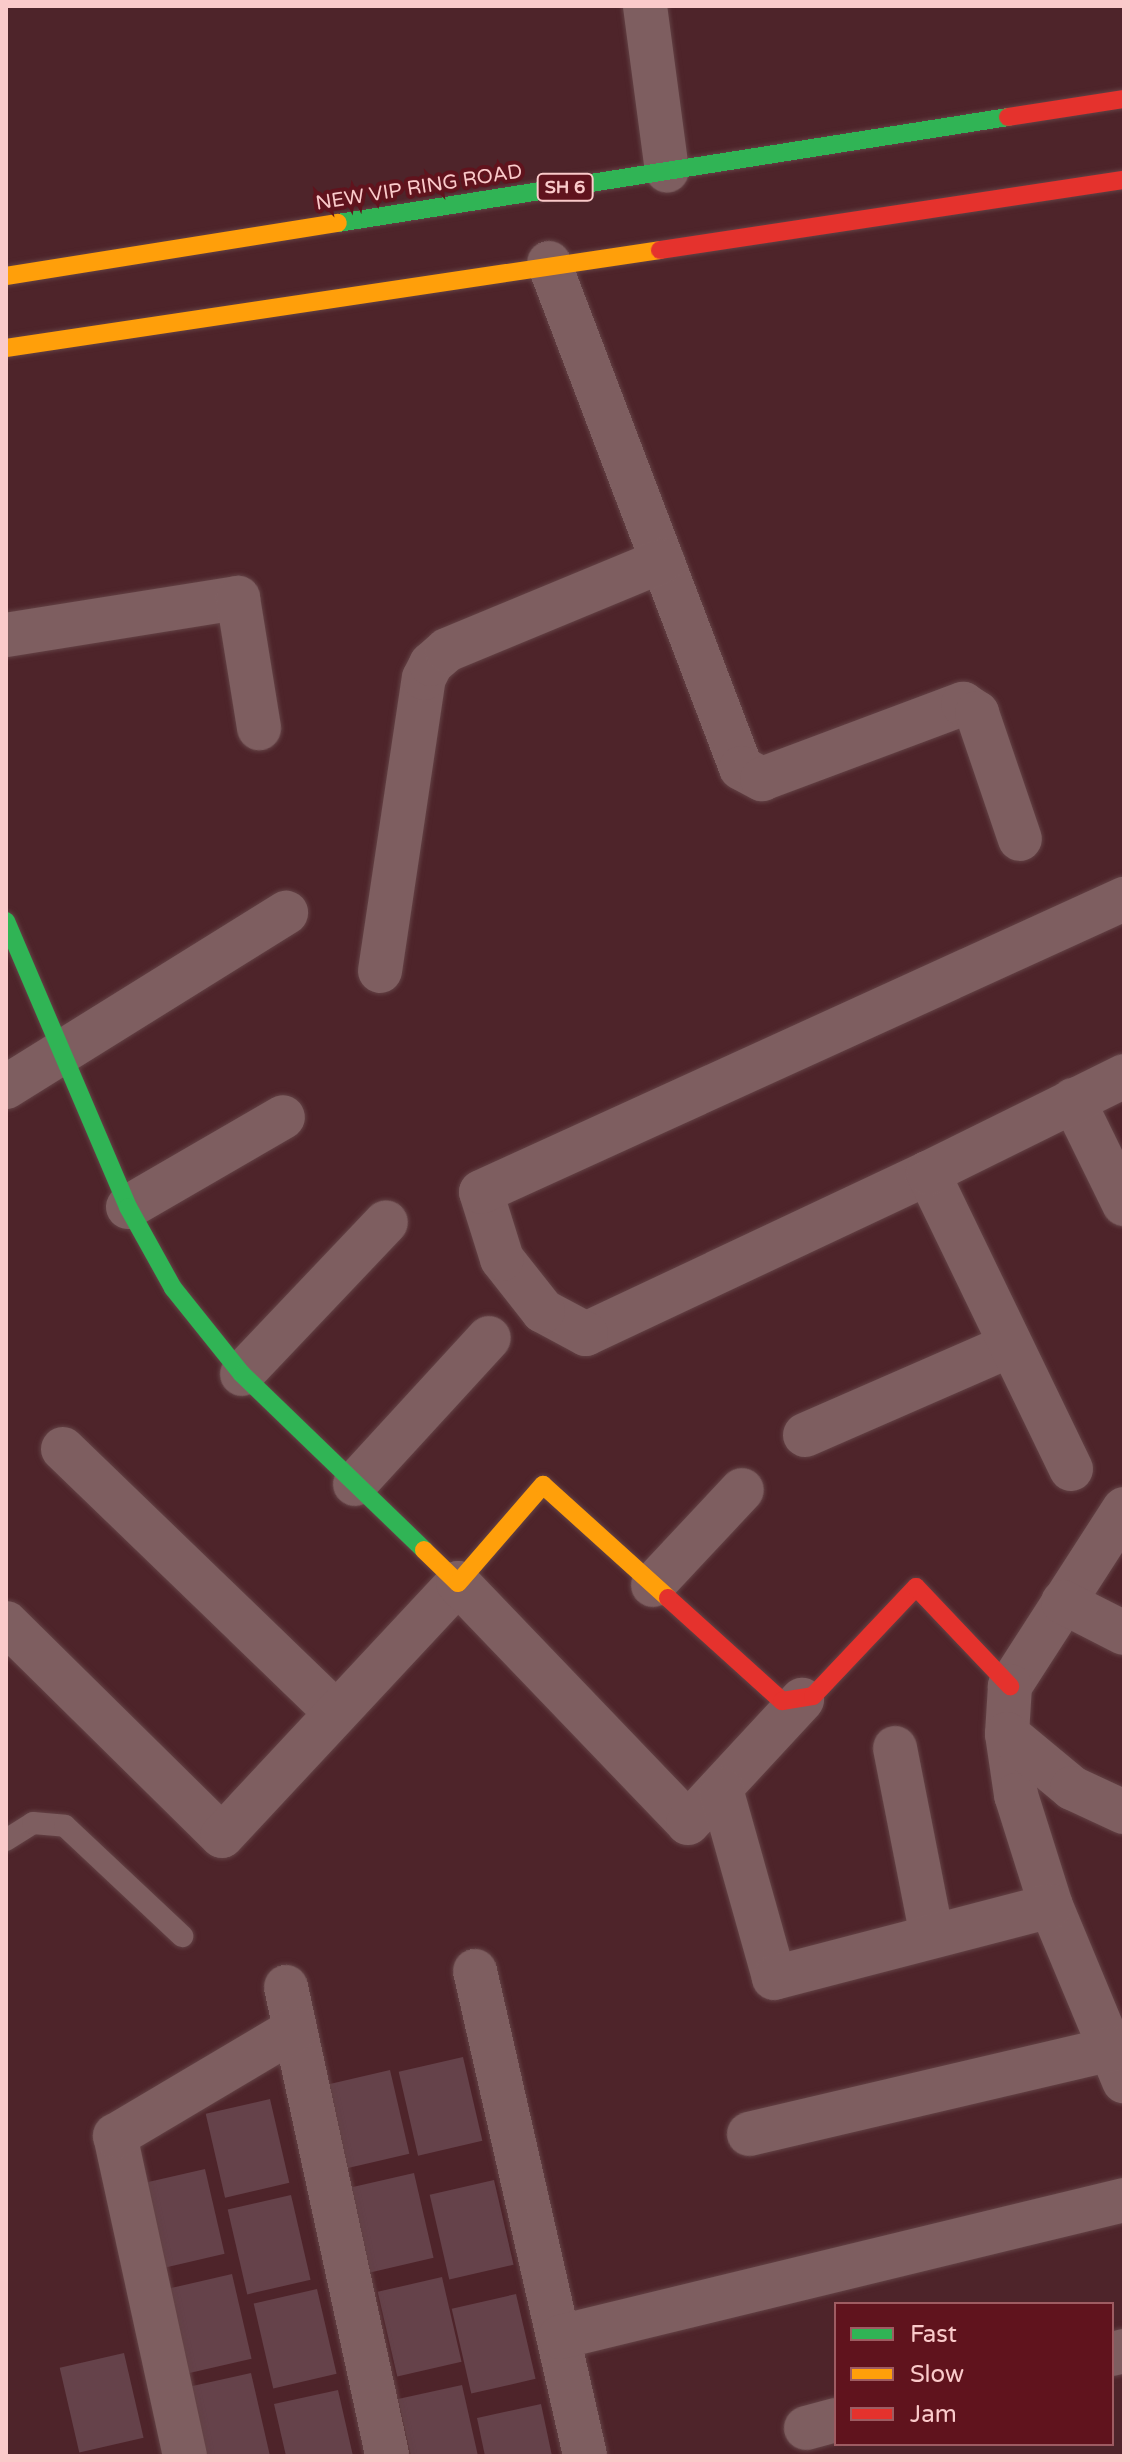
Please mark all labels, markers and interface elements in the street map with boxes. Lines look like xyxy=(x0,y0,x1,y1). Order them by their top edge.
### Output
street label: NEW VIP RING ROAD xyxy=(314,160,524,216)
road number: SH 6 xyxy=(535,173,595,201)
legend xyxy=(834,2302,1114,2446)
text: Fast xyxy=(910,2320,957,2349)
text: Slow xyxy=(910,2360,964,2389)
text: Jam xyxy=(910,2400,957,2429)

